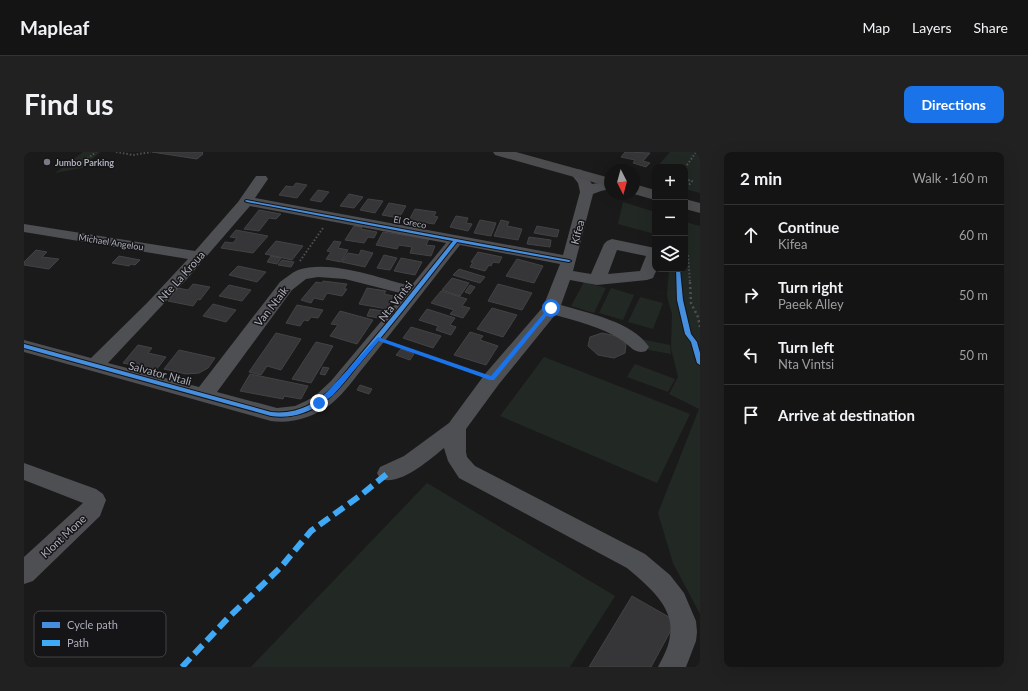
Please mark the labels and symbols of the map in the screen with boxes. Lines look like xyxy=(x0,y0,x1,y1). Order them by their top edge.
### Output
marker: Jumbo Parking xyxy=(42,157,52,167)
place label: Jumbo Parking xyxy=(55,157,114,168)
north arrow xyxy=(604,164,640,200)
street label: El Greco xyxy=(393,213,427,231)
street label: Kifea xyxy=(568,218,586,246)
street label: Michael Angelou xyxy=(78,231,144,253)
street label: Nte La Kroua xyxy=(155,248,207,304)
street label: Nta Vintsi xyxy=(375,278,415,324)
street label: Van Ntaik xyxy=(251,283,291,329)
route start xyxy=(542,299,560,317)
street label: Salvator Ntali xyxy=(127,358,193,388)
route end xyxy=(310,394,328,412)
street label: Klont Mone xyxy=(38,512,88,560)
legend xyxy=(34,611,166,657)
text: Cycle path xyxy=(67,618,118,631)
text: Path xyxy=(67,636,89,649)

